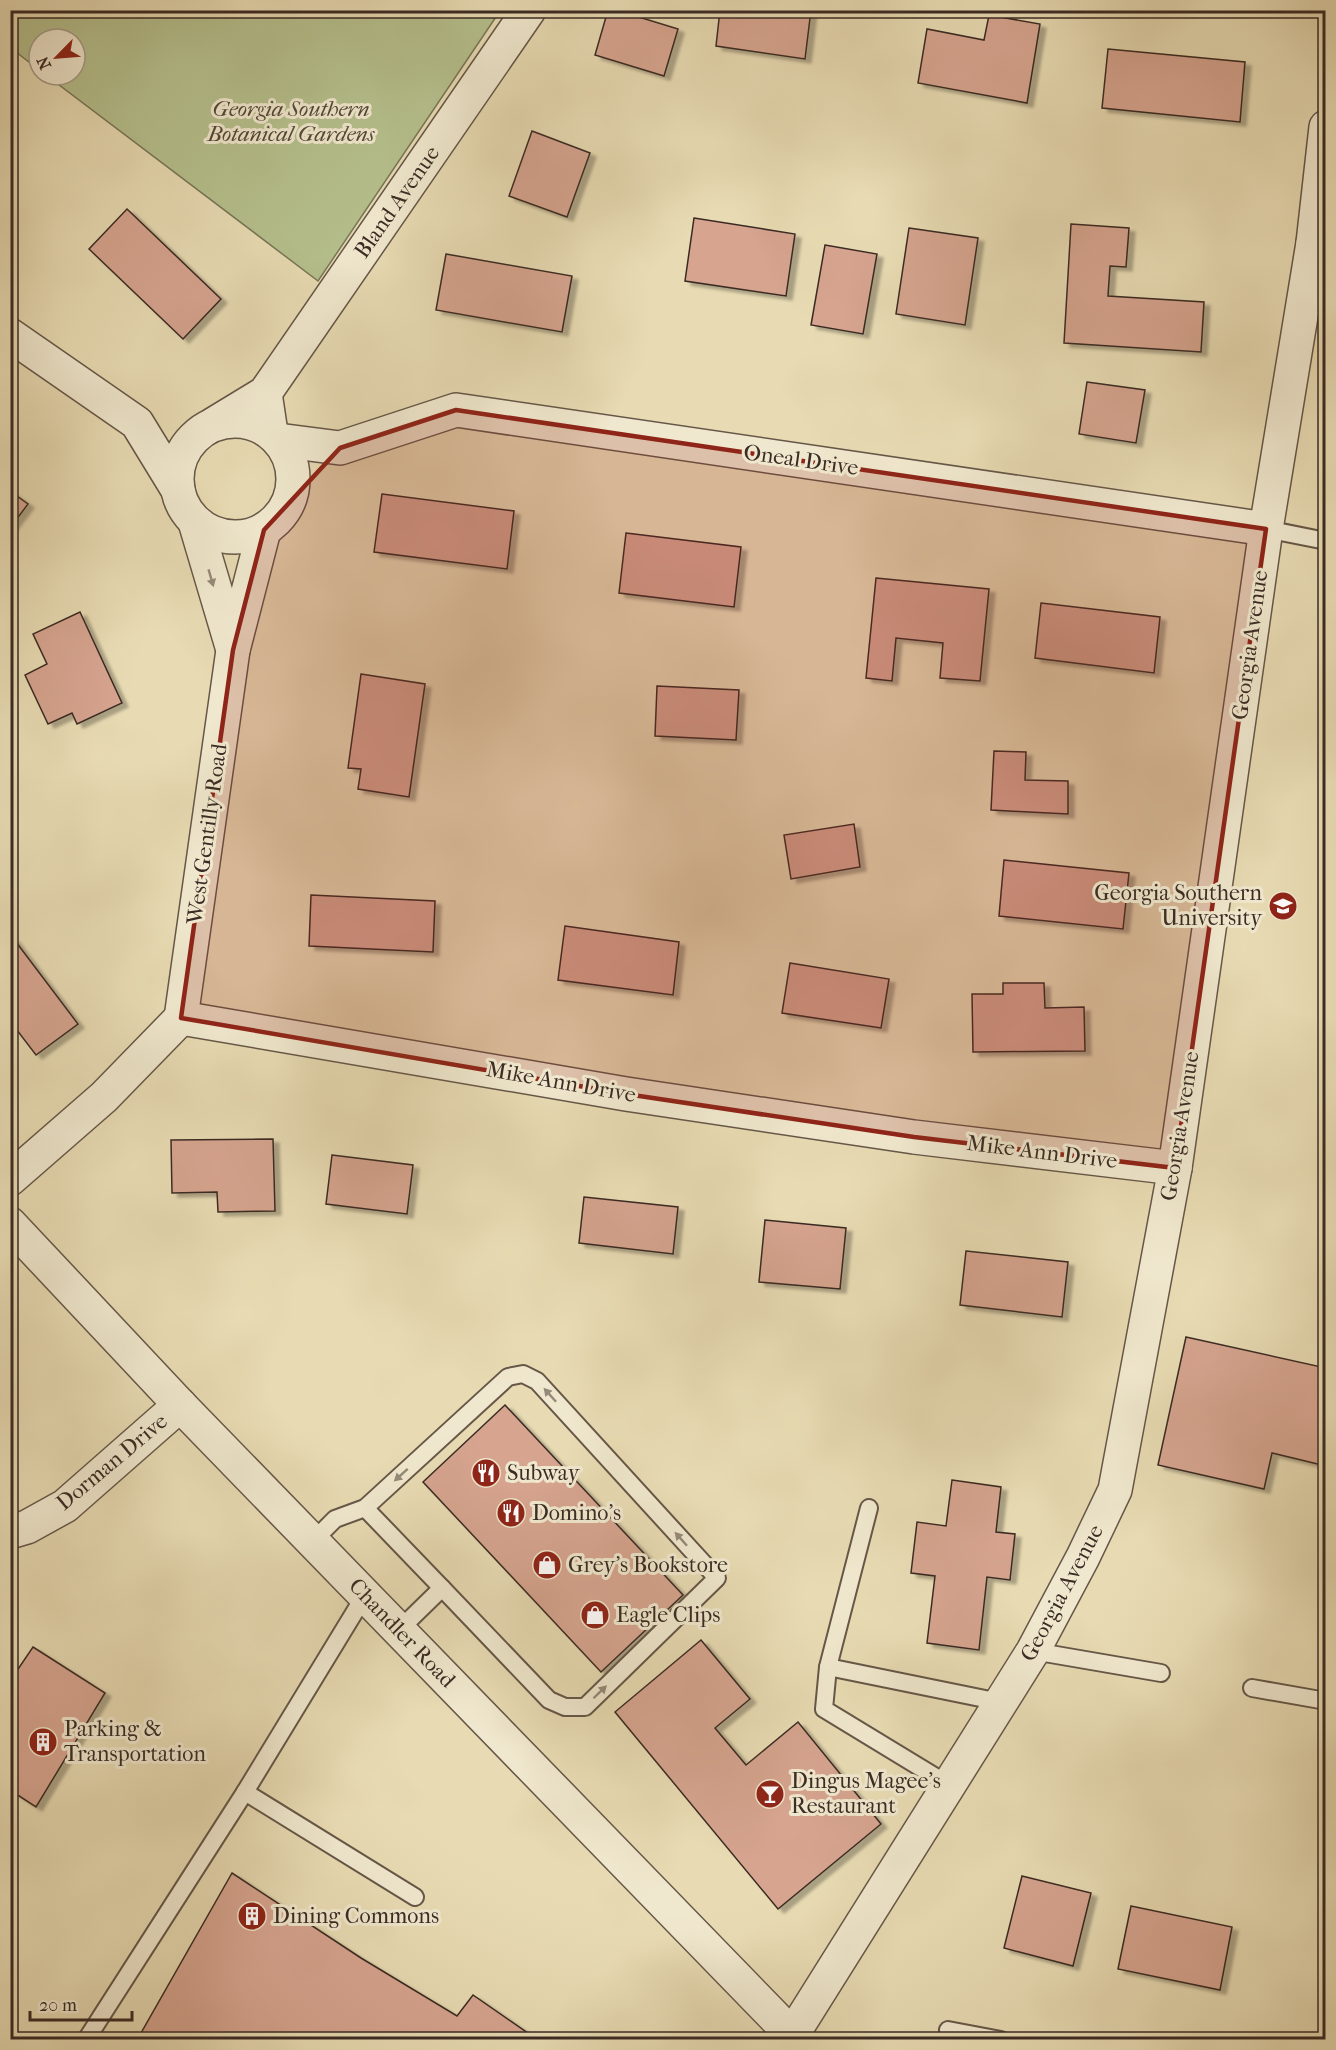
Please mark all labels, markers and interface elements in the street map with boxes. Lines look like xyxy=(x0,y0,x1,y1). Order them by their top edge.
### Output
north arrow xyxy=(27,27,87,87)
text: N xyxy=(32,53,55,73)
park label: Georgia Southern Botanical Gardens xyxy=(206,96,376,147)
street label: Bland Avenue xyxy=(349,141,445,263)
street label: Oneal Drive xyxy=(742,439,860,481)
street label: Georgia Avenue xyxy=(1227,568,1273,722)
one-way arrow xyxy=(207,569,217,587)
street label: West Gentilly Road xyxy=(181,741,233,927)
place label: Georgia Southern University xyxy=(1094,880,1263,931)
school or university icon: Georgia Southern University xyxy=(1267,890,1299,922)
street label: Georgia Avenue xyxy=(1155,1049,1205,1203)
street label: Mike Ann Drive xyxy=(484,1056,638,1108)
street label: Mike Ann Drive xyxy=(965,1130,1119,1174)
one-way arrow xyxy=(544,1388,557,1403)
street label: Dorman Drive xyxy=(51,1408,173,1516)
restaurant icon: Subway xyxy=(470,1457,502,1489)
place label: Subway xyxy=(507,1460,581,1486)
one-way arrow xyxy=(394,1468,409,1481)
restaurant icon: Domino's xyxy=(495,1497,527,1529)
place label: Domino's xyxy=(532,1500,621,1526)
street label: Georgia Avenue xyxy=(1015,1520,1109,1666)
one-way arrow xyxy=(675,1532,688,1547)
shop icon: Grey's Bookstore xyxy=(531,1549,563,1581)
place label: Grey's Bookstore xyxy=(568,1552,728,1578)
street label: Chandler Road xyxy=(343,1573,461,1694)
shop icon: Eagle Clips xyxy=(579,1599,611,1631)
place label: Eagle Clips xyxy=(616,1602,720,1628)
one-way arrow xyxy=(592,1685,607,1699)
place label: Parking & Transportation xyxy=(64,1716,206,1767)
building icon: Parking & Transportation xyxy=(27,1726,59,1758)
place label: Dingus Magee's Restaurant xyxy=(791,1768,941,1819)
bar icon: Dingus Magee's Restaurant xyxy=(754,1778,786,1810)
building icon: Dining Commons xyxy=(236,1900,268,1932)
place label: Dining Commons xyxy=(273,1903,439,1929)
scale bar xyxy=(30,1984,132,2022)
text: 20 m xyxy=(39,1995,77,2016)

